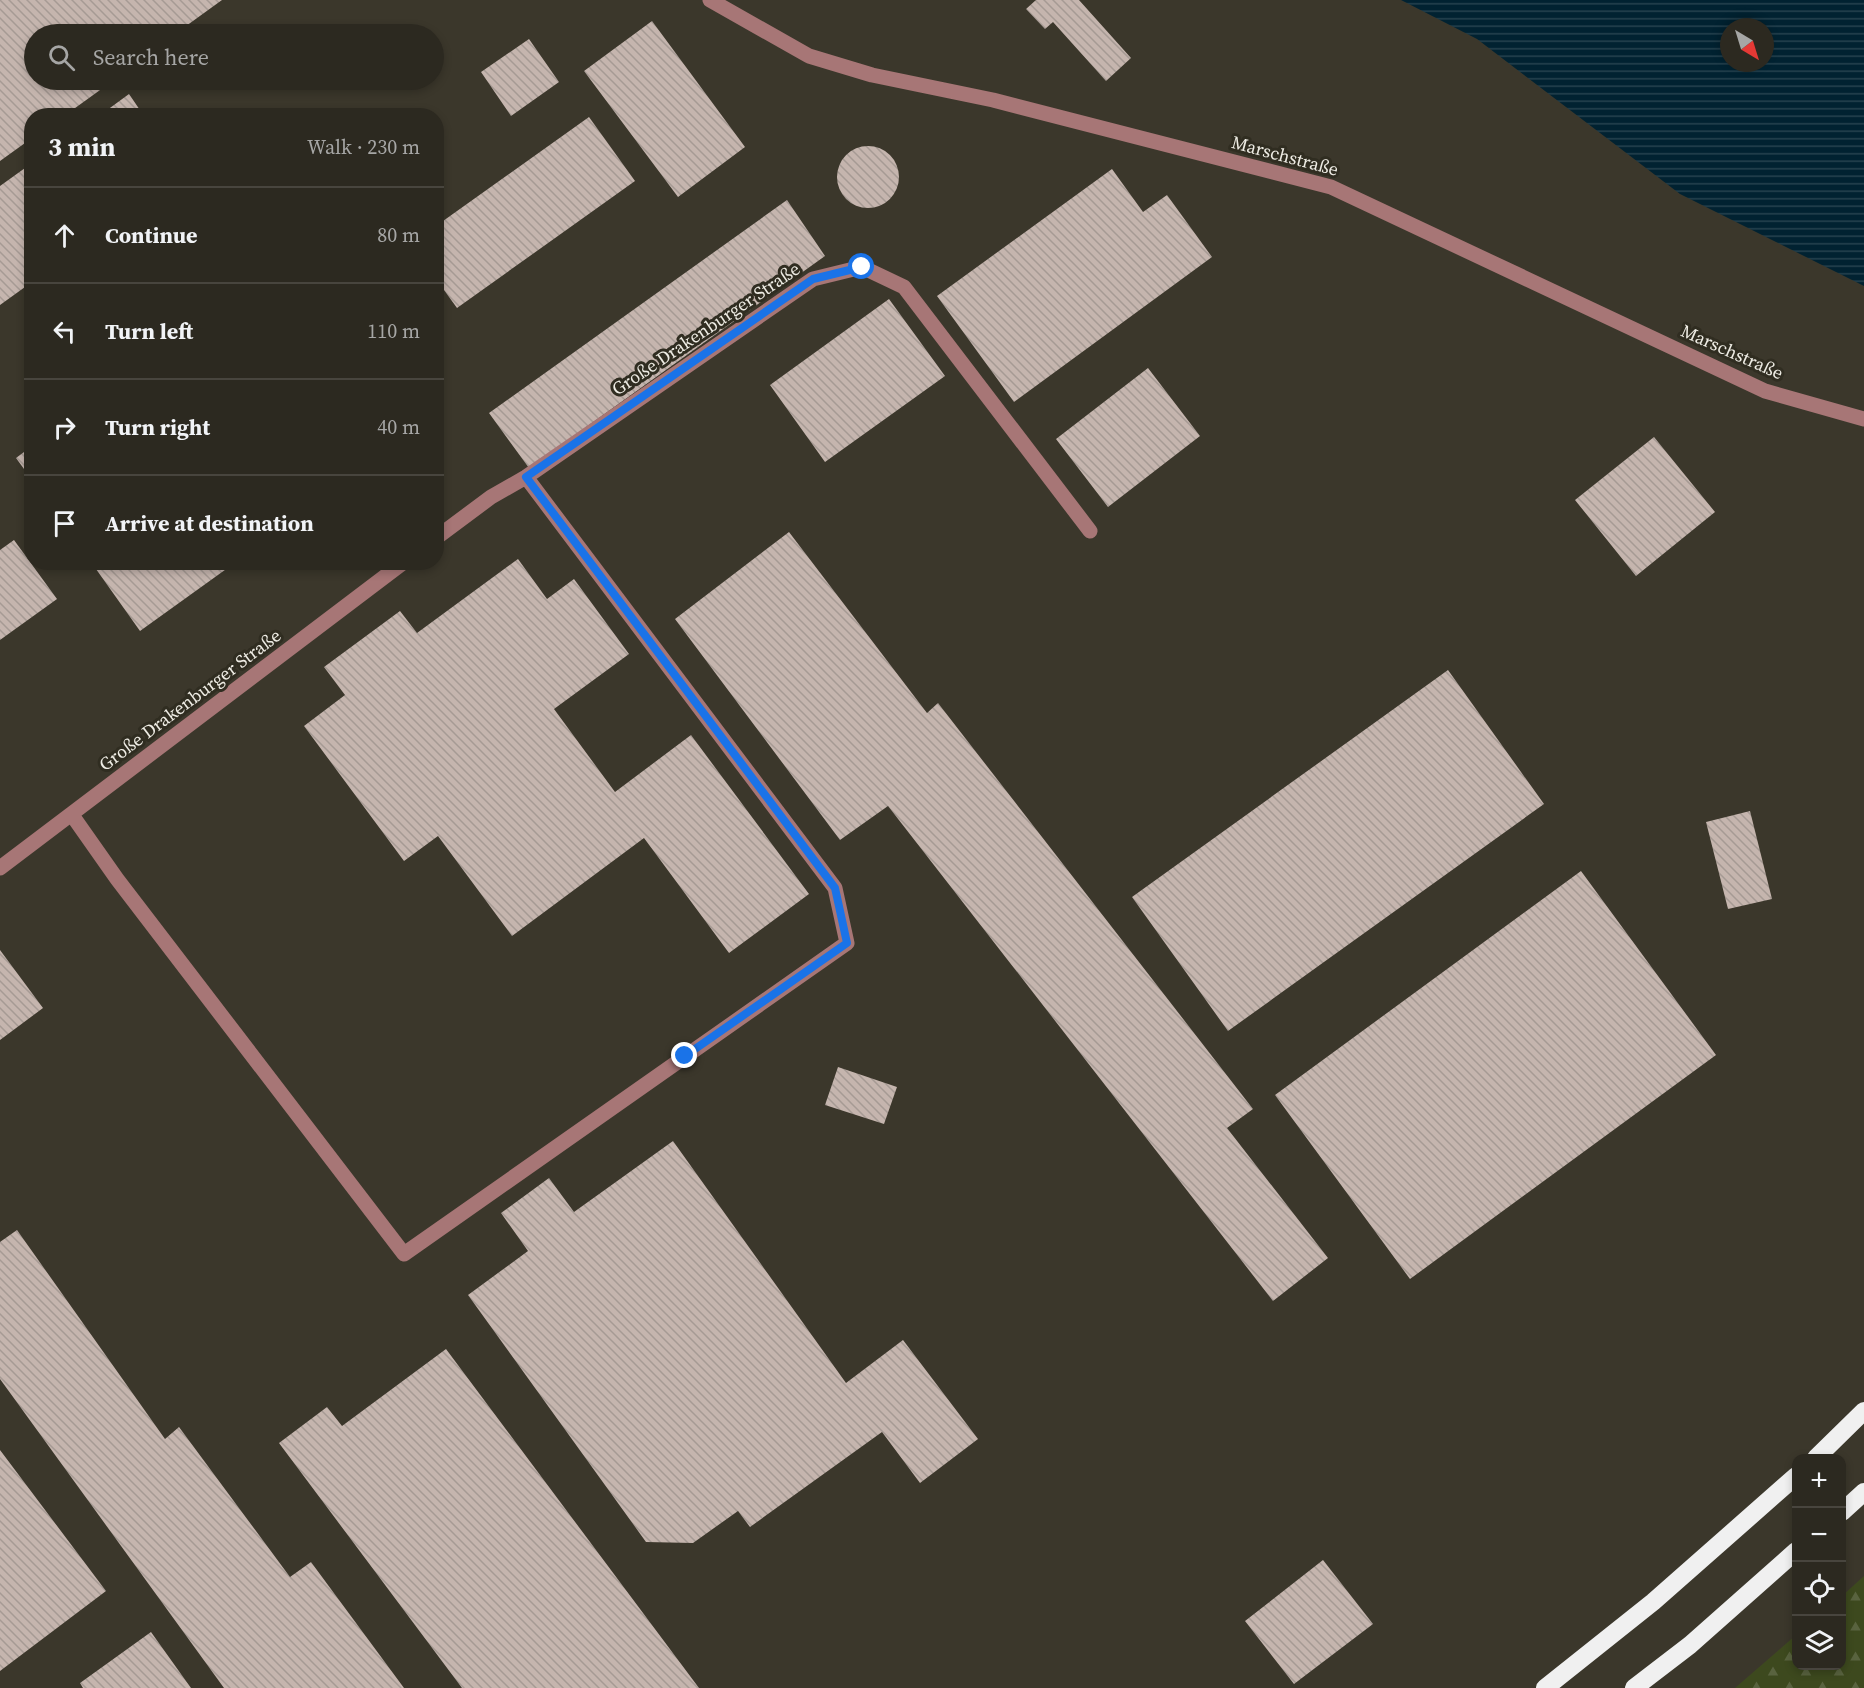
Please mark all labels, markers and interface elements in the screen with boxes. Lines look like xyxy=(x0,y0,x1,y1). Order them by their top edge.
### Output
north arrow xyxy=(1720,18,1774,72)
search box xyxy=(24,24,444,90)
icon: search xyxy=(45,41,78,74)
text: Search here xyxy=(93,42,209,72)
text: 3 min xyxy=(48,129,115,165)
street label: Marschstraße xyxy=(1229,129,1341,182)
text: Walk · 230 m xyxy=(307,133,420,161)
icon: ahead xyxy=(48,219,81,252)
text: Continue xyxy=(105,220,198,250)
text: 80 m xyxy=(377,221,420,249)
route start xyxy=(848,253,874,279)
street label: Große Drakenburger Straße xyxy=(607,256,805,401)
icon: left xyxy=(48,315,81,348)
text: Turn left xyxy=(105,316,193,346)
text: 110 m xyxy=(367,317,420,345)
street label: Marschstraße xyxy=(1677,318,1787,385)
icon: right xyxy=(48,411,81,444)
text: Turn right xyxy=(105,412,210,442)
text: 40 m xyxy=(377,413,420,441)
icon: arrive xyxy=(48,507,81,540)
text: Arrive at destination xyxy=(105,508,314,538)
street label: Große Drakenburger Straße xyxy=(93,623,286,776)
route end xyxy=(671,1042,697,1068)
map controls xyxy=(1792,1454,1846,1670)
button: + xyxy=(1792,1454,1846,1508)
button: − xyxy=(1792,1508,1846,1562)
button: locate xyxy=(1792,1562,1846,1616)
button: layers xyxy=(1792,1616,1846,1670)

